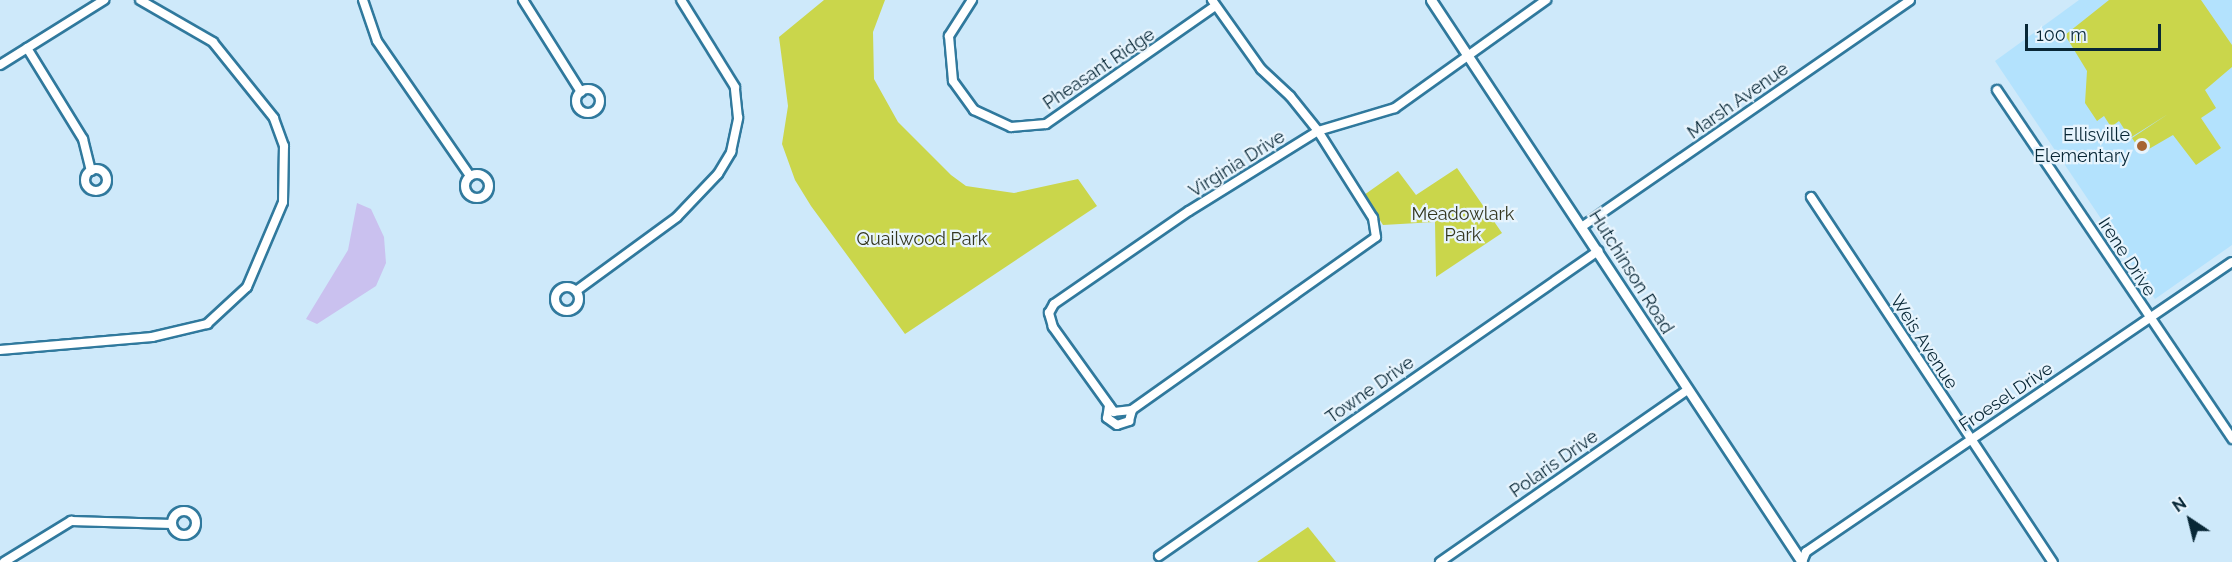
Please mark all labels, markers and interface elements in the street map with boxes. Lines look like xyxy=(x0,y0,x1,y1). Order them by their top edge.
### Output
scale bar xyxy=(2028,12,2164,50)
street label: Pheasant Ridge xyxy=(1039,24,1159,114)
text: 100 m xyxy=(2036,24,2087,45)
street label: Marsh Avenue xyxy=(1683,58,1793,144)
place label: Ellisville Elementary xyxy=(2034,125,2130,168)
street label: Virginia Drive xyxy=(1185,126,1289,202)
marker: Ellisville Elementary xyxy=(2135,139,2149,153)
park label: Meadowlark Park xyxy=(1412,204,1514,246)
street label: Hutchinson Road xyxy=(1584,206,1678,338)
street label: Irene Drive xyxy=(2094,214,2160,300)
park label: Quailwood Park xyxy=(857,228,987,250)
street label: Weis Avenue xyxy=(1885,291,1963,393)
street label: Towne Drive xyxy=(1322,352,1418,428)
street label: Froesel Drive xyxy=(1955,358,2057,436)
street label: Polaris Drive xyxy=(1506,426,1602,502)
north arrow xyxy=(2160,490,2220,550)
text: N xyxy=(2169,494,2190,516)

